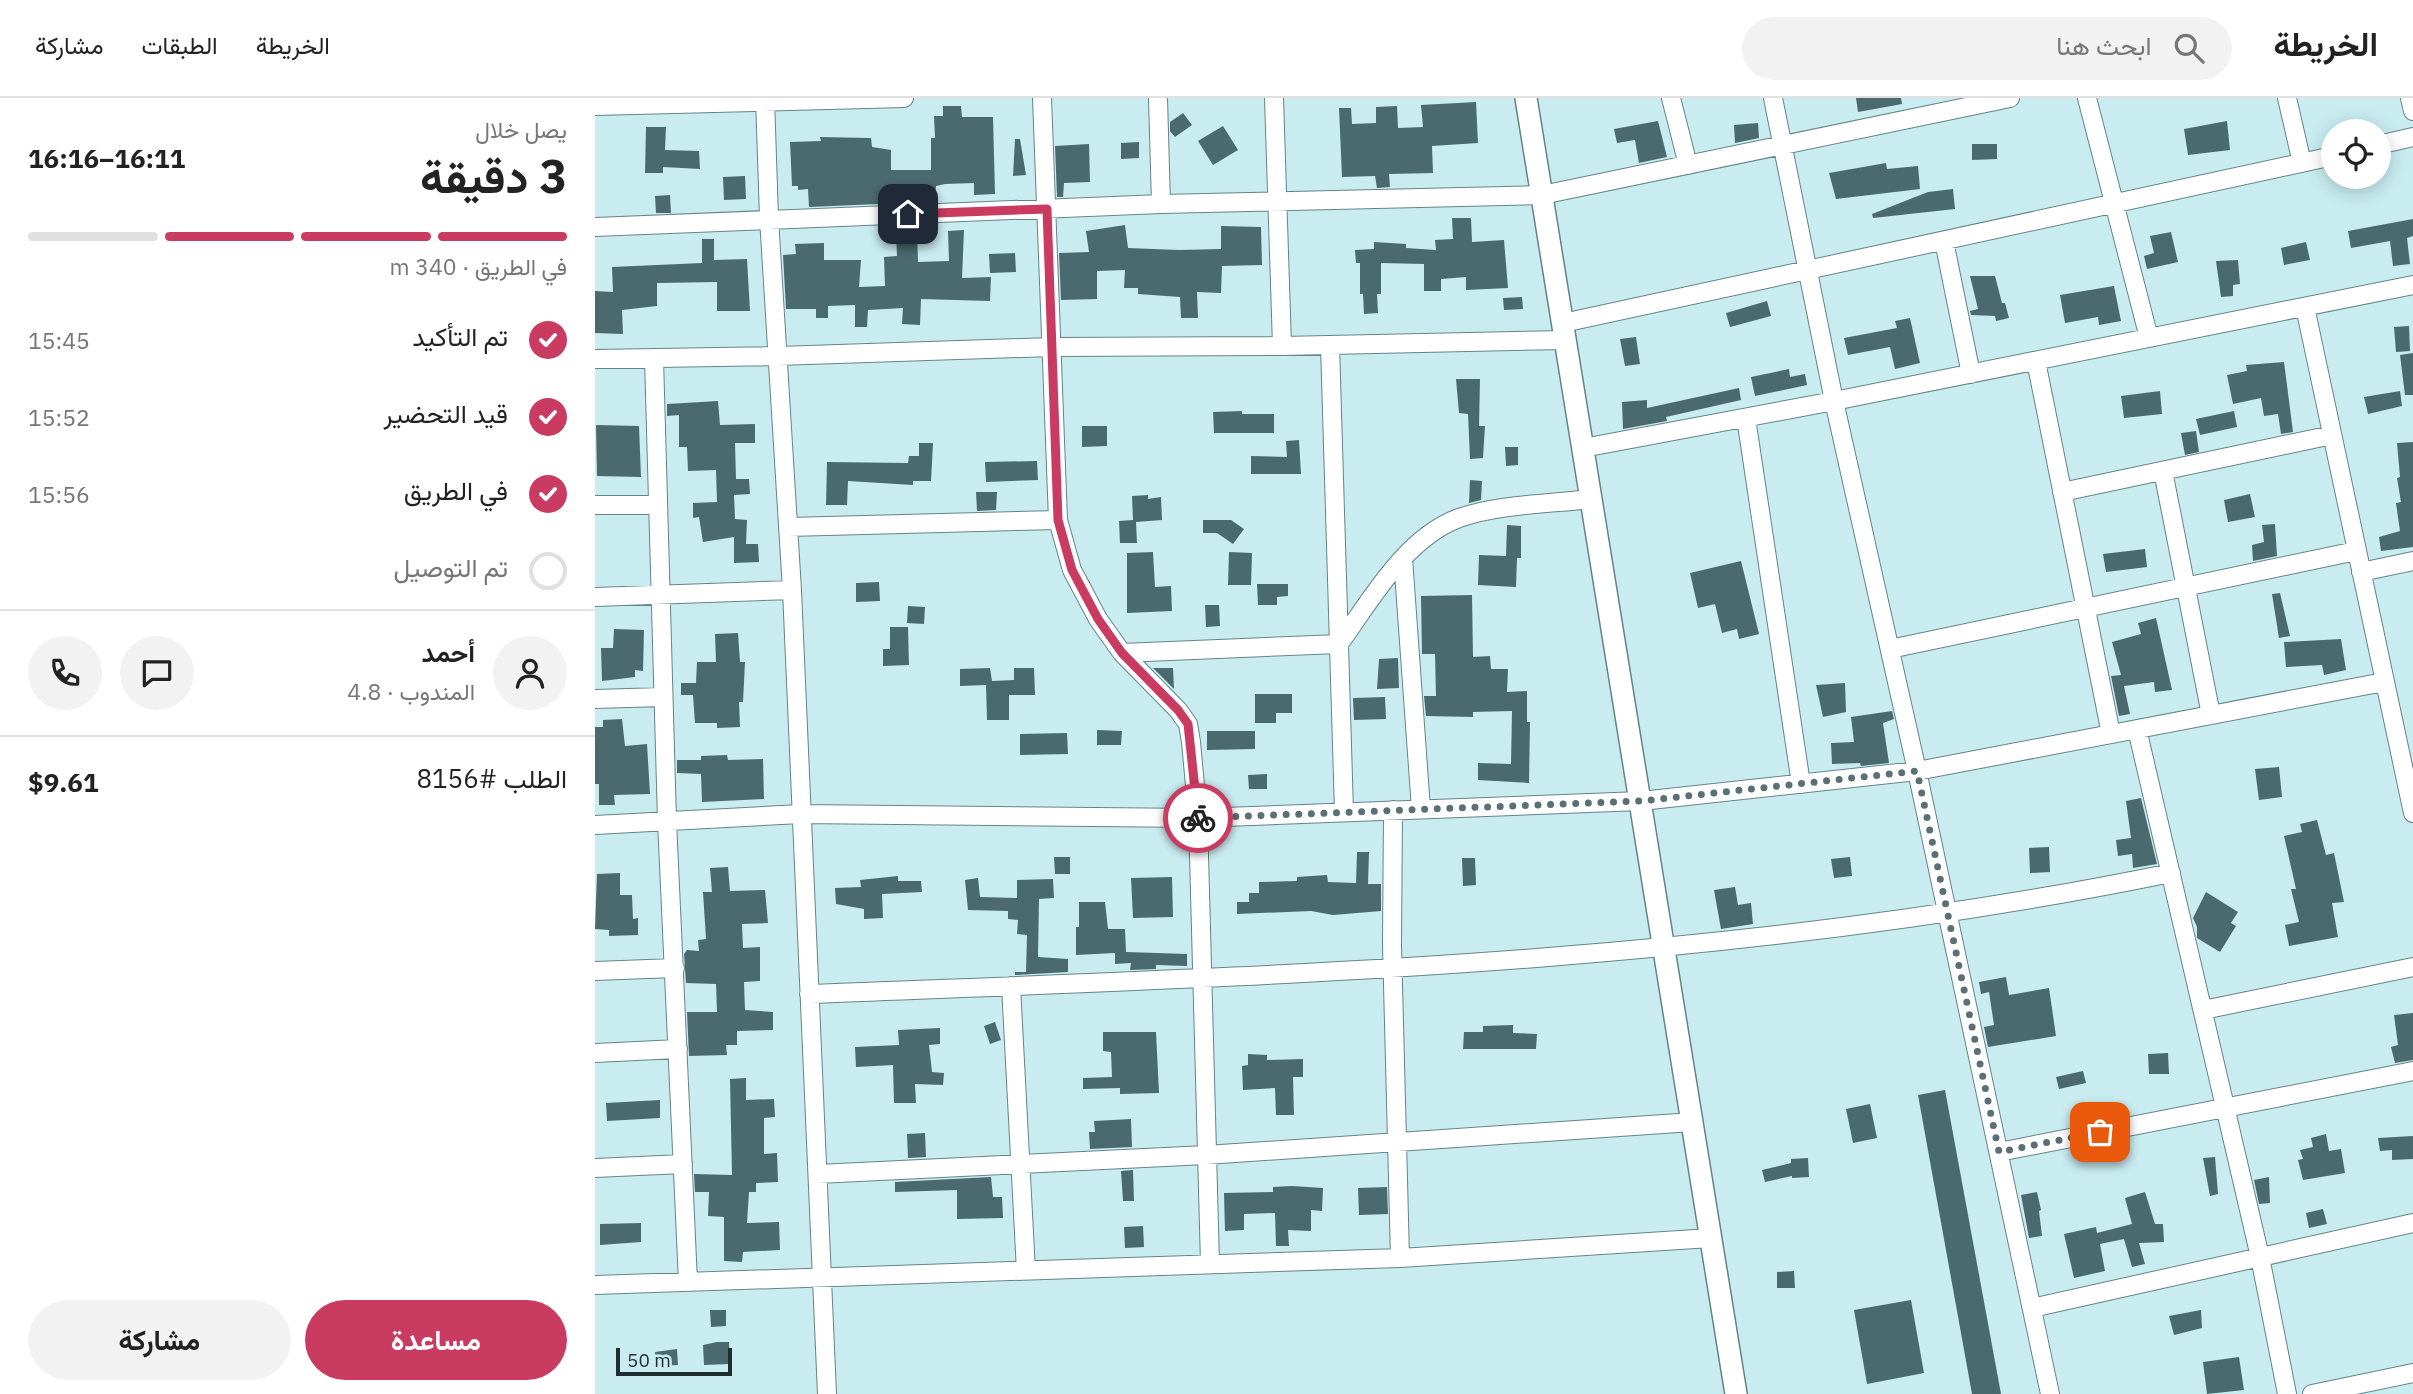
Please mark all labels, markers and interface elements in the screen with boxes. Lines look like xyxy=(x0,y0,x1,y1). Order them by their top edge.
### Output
search box xyxy=(1742,17,2232,80)
text: الخريطة xyxy=(2274,22,2378,65)
text: ابحث هنا xyxy=(2056,28,2152,62)
text: مشاركة xyxy=(35,29,103,61)
text: الطبقات xyxy=(141,29,218,61)
text: الخريطة xyxy=(256,29,330,61)
icon: search xyxy=(2170,29,2208,67)
text: يصل خلال xyxy=(475,114,567,144)
map controls xyxy=(2321,119,2391,189)
button: locate xyxy=(2321,119,2391,189)
text: 16:11–16:16 xyxy=(28,141,185,175)
text: 3 دقيقة xyxy=(420,146,567,206)
pin xyxy=(878,184,938,244)
icon: home xyxy=(889,195,927,233)
text: في الطريق · 340 m xyxy=(390,251,567,281)
text: تم التأكيد xyxy=(412,319,508,353)
icon: check xyxy=(529,321,567,359)
text: 15:45 xyxy=(28,325,90,355)
text: قيد التحضير xyxy=(383,396,508,430)
icon: check xyxy=(529,398,567,436)
text: 15:52 xyxy=(28,402,90,432)
text: في الطريق xyxy=(404,473,508,507)
icon: check xyxy=(529,475,567,513)
text: 15:56 xyxy=(28,479,90,509)
text: تم التوصيل xyxy=(394,550,508,584)
text: أحمد xyxy=(422,635,475,669)
button: phone xyxy=(28,636,102,710)
button: chat xyxy=(120,636,194,710)
button: person xyxy=(493,636,567,710)
text: المندوب · 4.8 xyxy=(347,676,475,706)
text: الطلب #8156 xyxy=(416,761,567,795)
text: $9.61 xyxy=(28,765,99,799)
courier xyxy=(1163,783,1233,853)
icon: bike xyxy=(1179,799,1217,837)
pin xyxy=(2070,1102,2130,1162)
icon: bag xyxy=(2081,1113,2119,1151)
button: مشاركة xyxy=(28,1300,291,1380)
button: مساعدة xyxy=(305,1300,567,1380)
scale bar xyxy=(616,1345,731,1377)
text: 50 m xyxy=(627,1348,671,1372)

